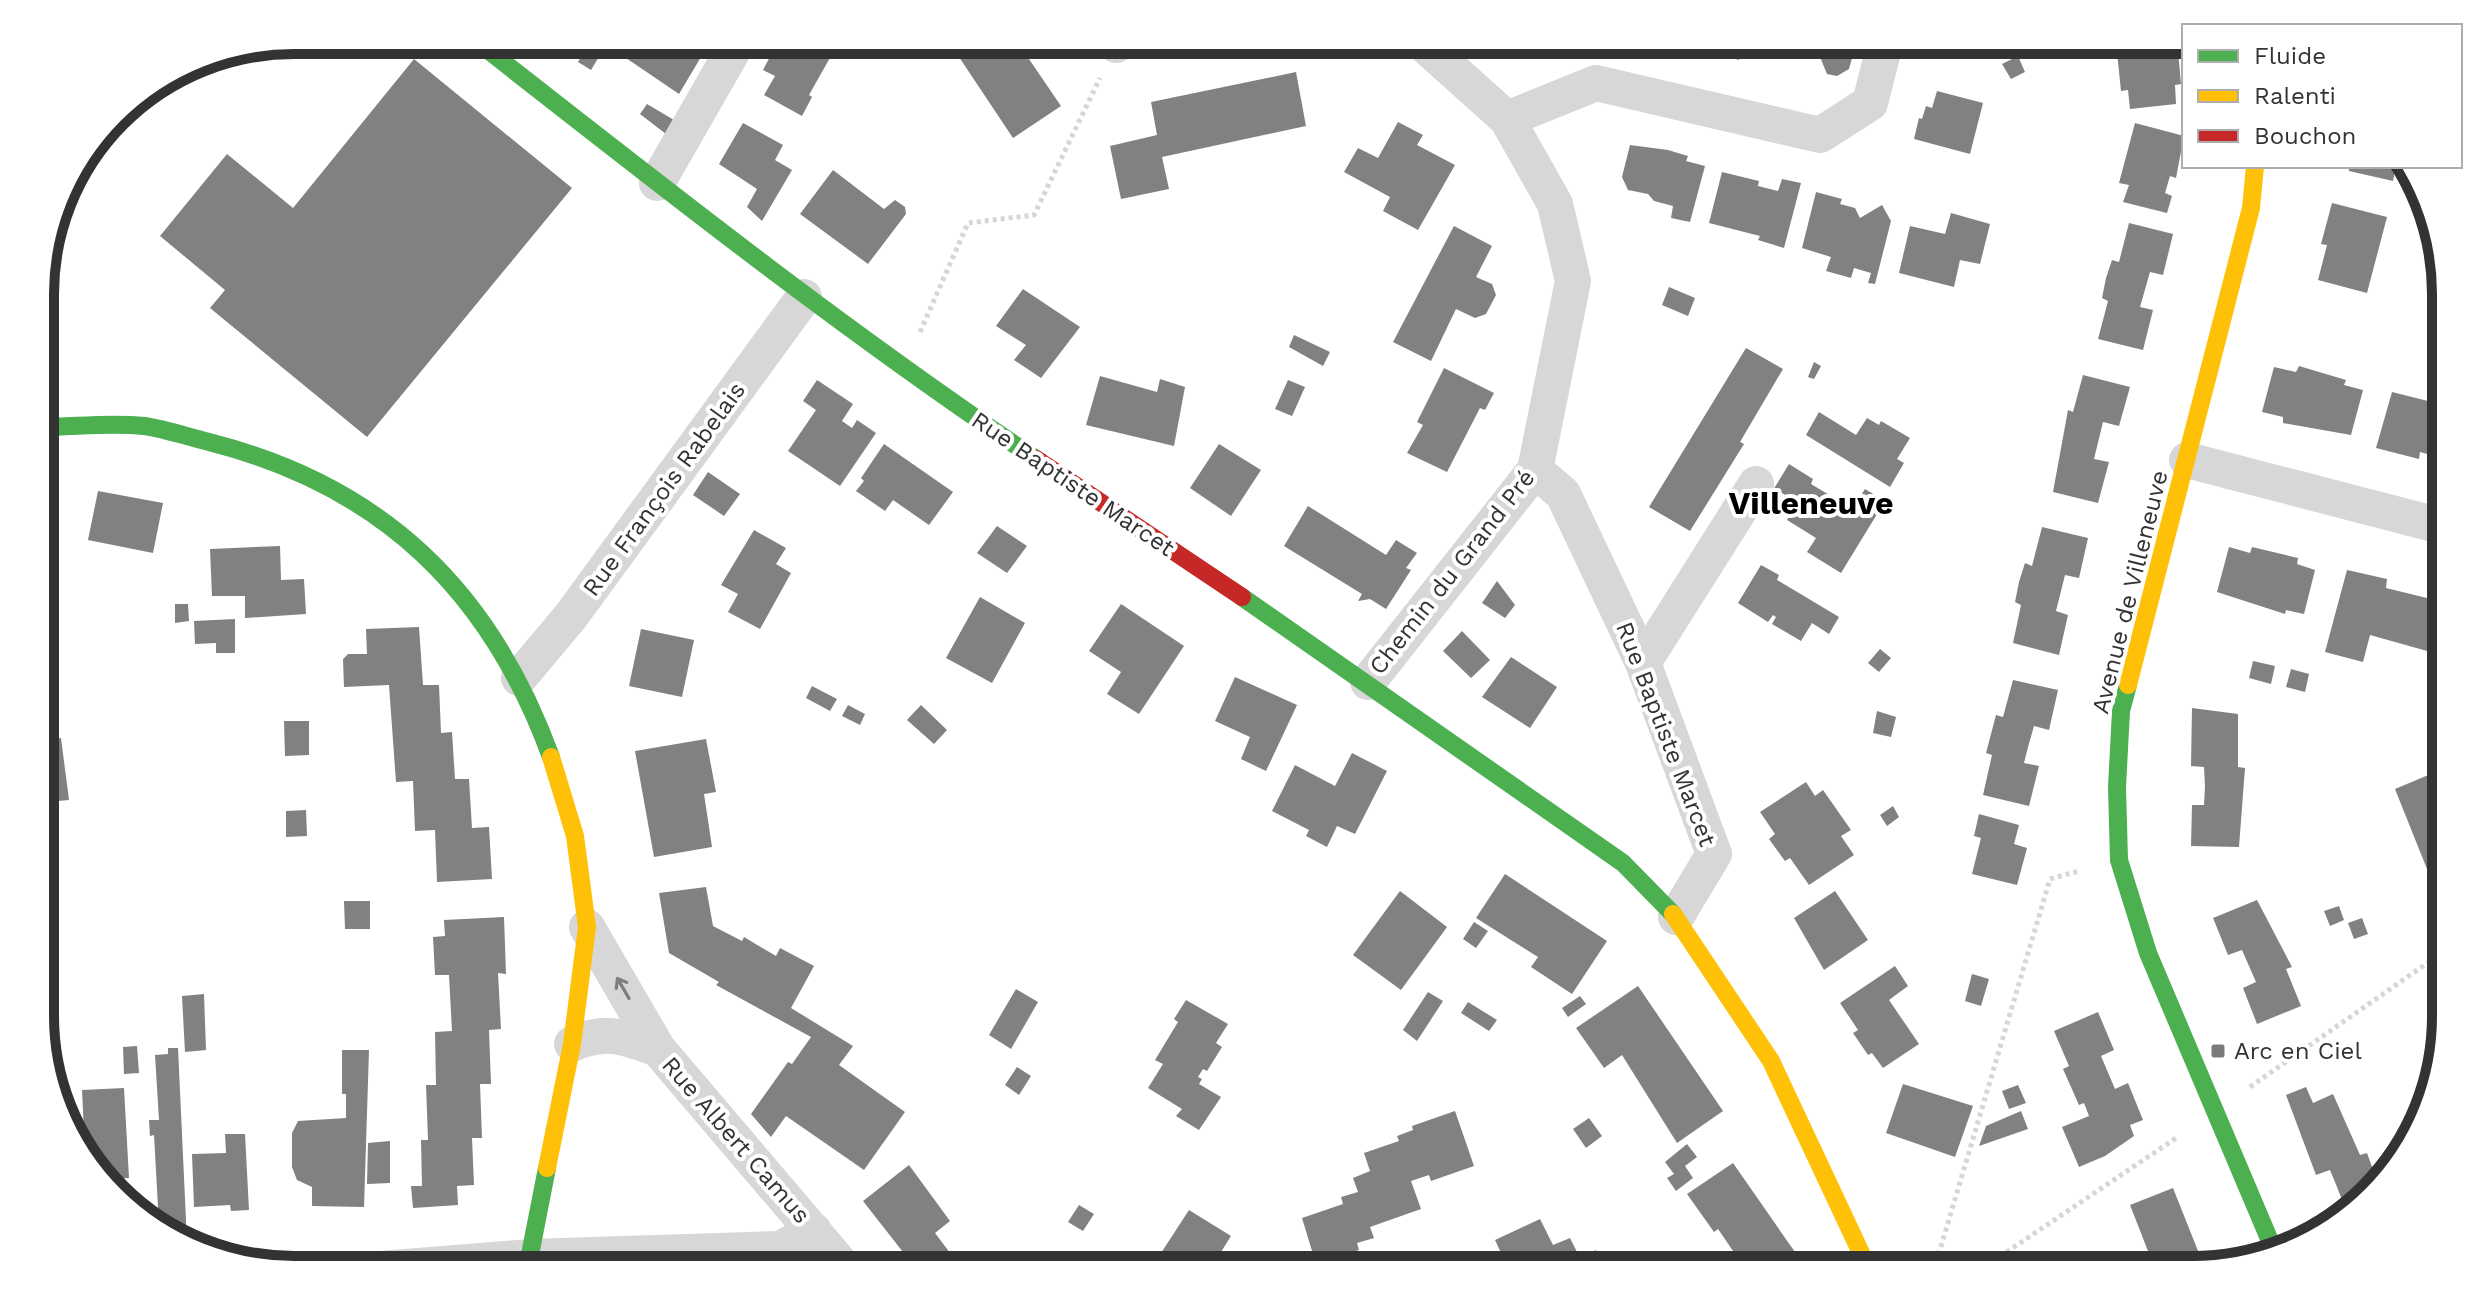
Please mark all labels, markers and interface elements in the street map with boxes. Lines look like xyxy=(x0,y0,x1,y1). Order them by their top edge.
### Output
legend xyxy=(2182,24,2462,168)
text: Fluide xyxy=(2254,42,2326,70)
text: Ralenti xyxy=(2254,82,2336,110)
text: Bouchon xyxy=(2254,122,2356,150)
street label: Rue François Rabelais xyxy=(577,377,751,601)
street label: Rue Baptiste Marcet xyxy=(966,406,1180,562)
street label: Chemin du Grand Pré xyxy=(1363,464,1541,680)
street label: Avenue de Villeneuve xyxy=(2086,467,2174,717)
district label: Villeneuve xyxy=(1729,484,1894,522)
street label: Rue Baptiste Marcet xyxy=(1610,618,1722,850)
one-way arrow xyxy=(615,976,630,1000)
place label: Arc en Ciel xyxy=(2234,1037,2362,1065)
marker: Arc en Ciel xyxy=(2209,1042,2227,1060)
street label: Rue Albert Camus xyxy=(656,1051,816,1229)

